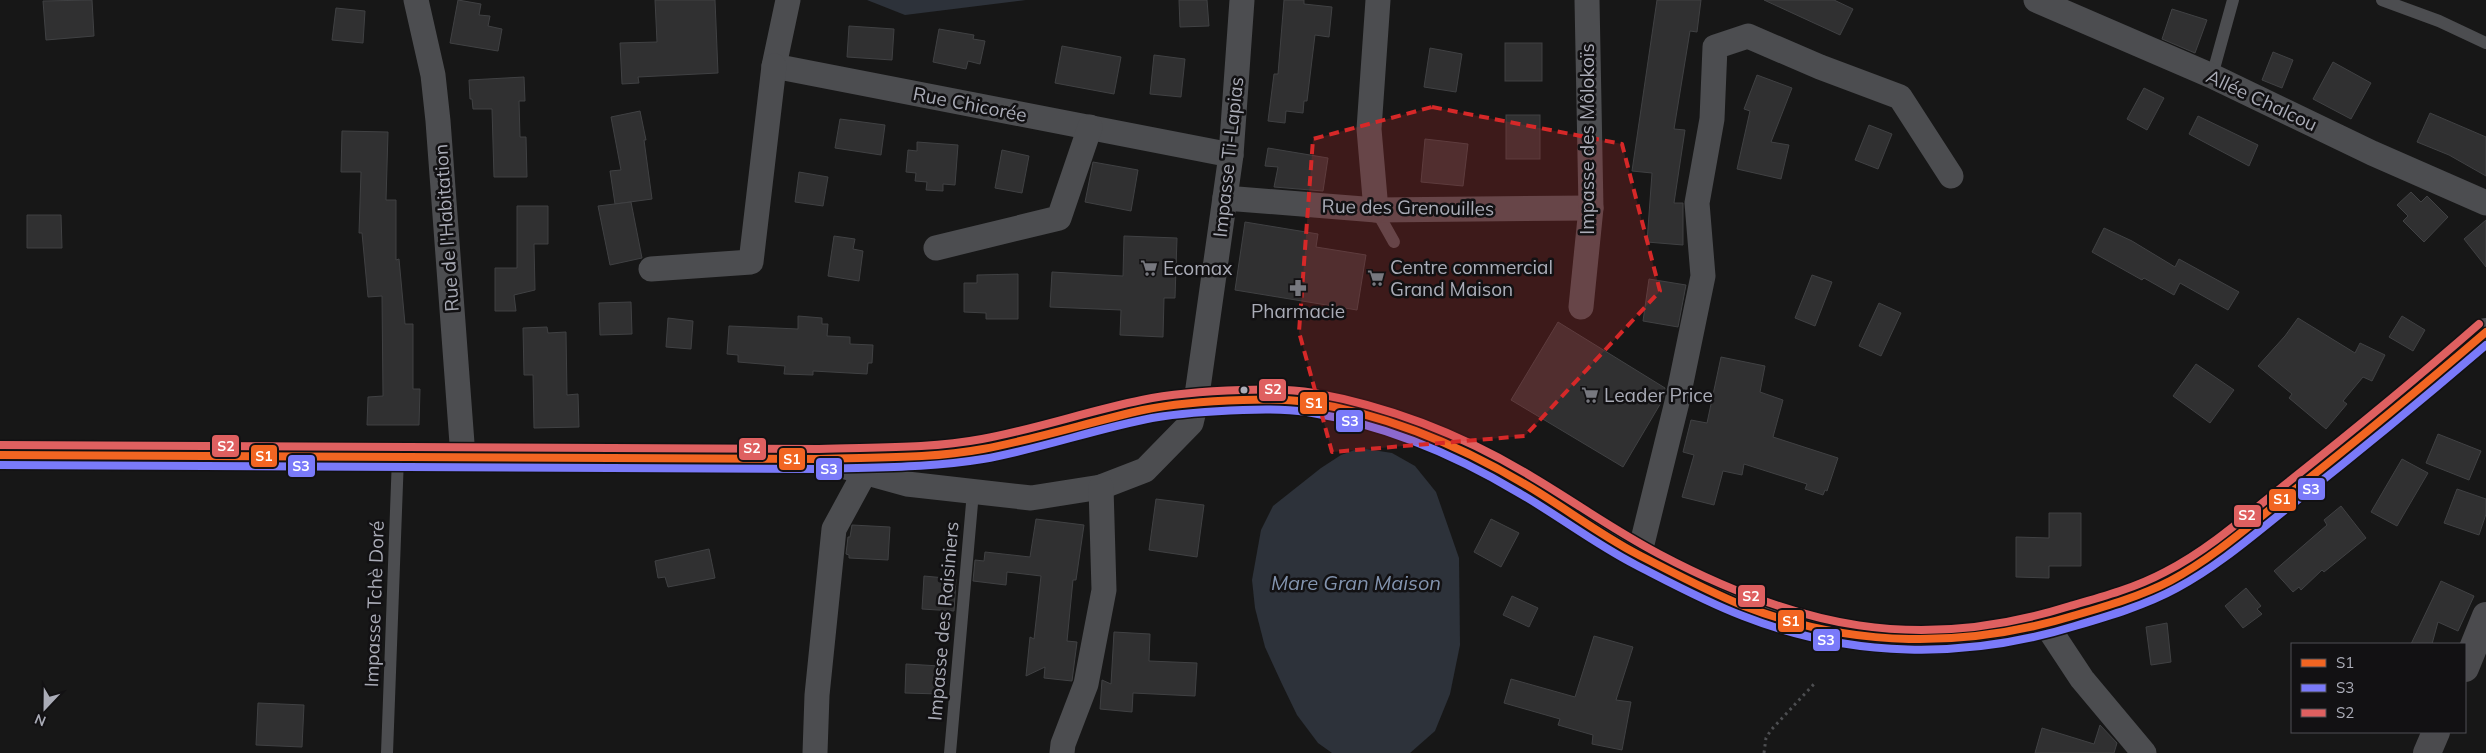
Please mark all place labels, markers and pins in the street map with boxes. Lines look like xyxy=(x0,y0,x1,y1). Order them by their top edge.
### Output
place label: Centre commercial Grand Maison xyxy=(1390,255,1553,301)
place label: Ecomax xyxy=(1163,256,1232,280)
supermarket icon: Ecomax xyxy=(1139,258,1159,278)
supermarket icon: Centre commercial Grand Maison xyxy=(1366,268,1386,288)
pharmacy icon: Pharmacie xyxy=(1288,278,1308,298)
place label: Pharmacie xyxy=(1251,299,1345,323)
place label: Leader Price xyxy=(1604,383,1713,407)
unlabelled marker xyxy=(1239,385,1249,395)
supermarket icon: Leader Price xyxy=(1580,385,1600,405)

